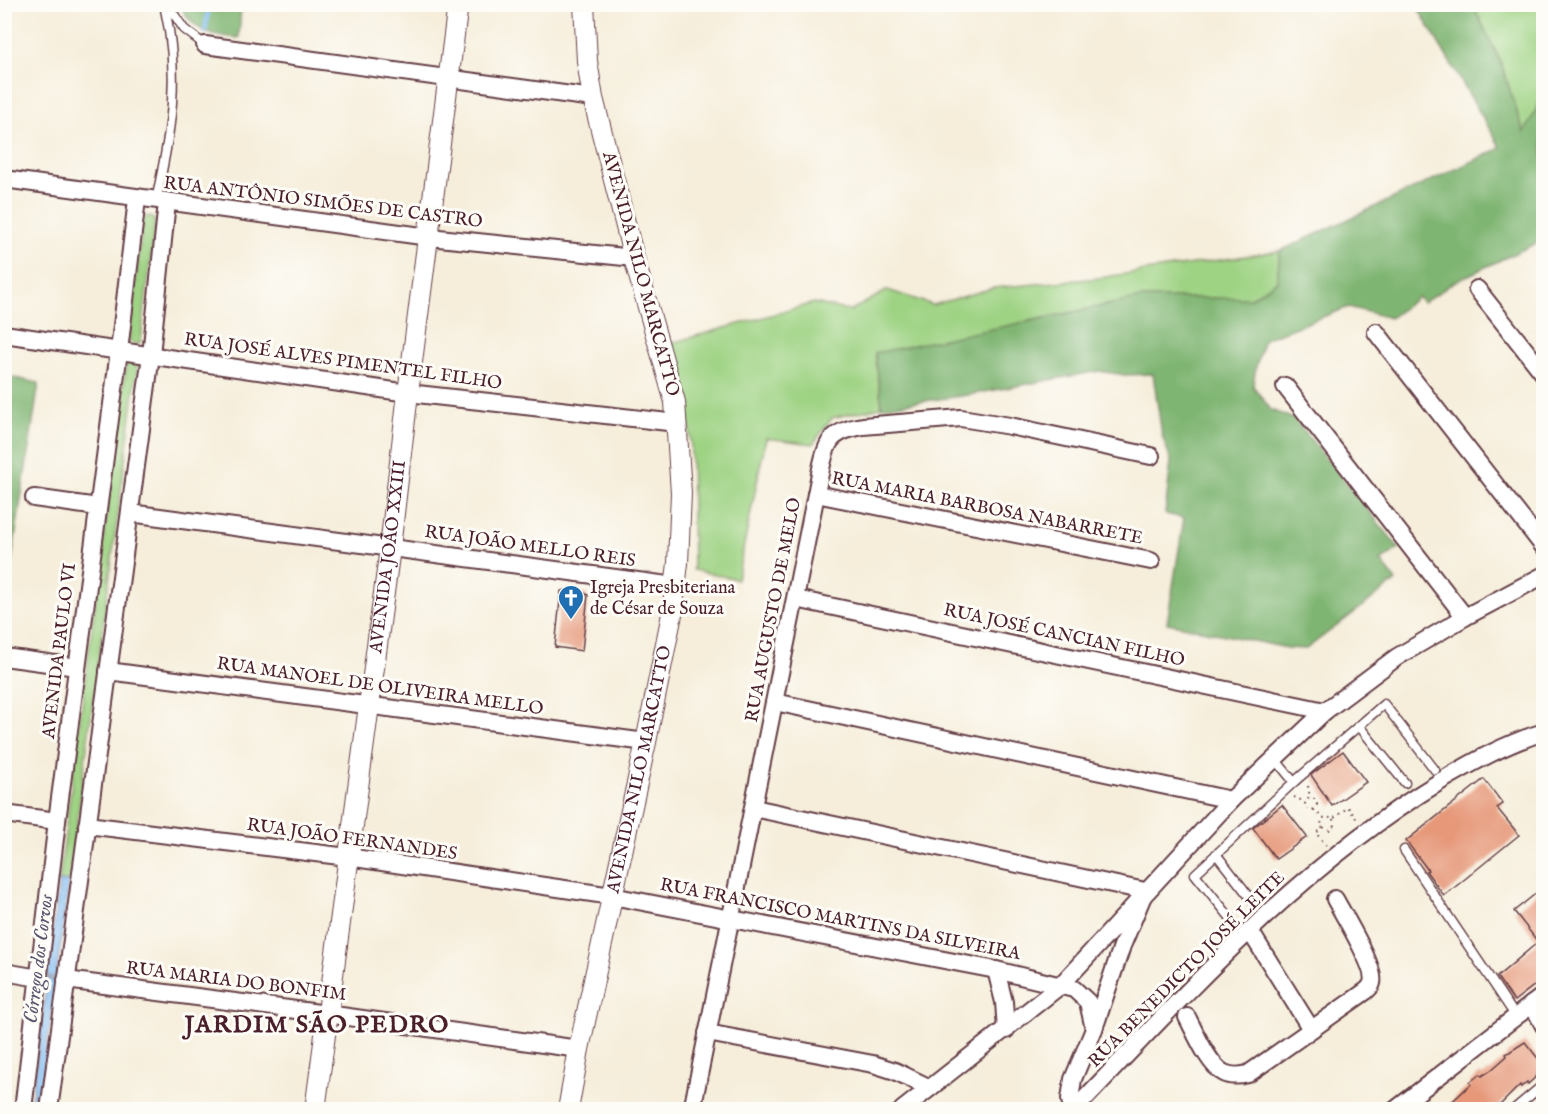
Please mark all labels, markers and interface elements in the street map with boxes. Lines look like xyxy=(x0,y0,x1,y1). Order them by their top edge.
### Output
street label: AVENIDA NILO MARCATTO xyxy=(596,148,684,399)
street label: RUA ANTÔNIO SIMÕES DE CASTRO xyxy=(162,170,484,234)
street label: RUA JOSÉ ALVES PIMENTEL FILHO xyxy=(183,326,504,396)
street label: AVENIDA JOÃO XXIII xyxy=(364,459,412,656)
street label: RUA MARIA BARBOSA NABARRETE xyxy=(829,468,1145,550)
street label: RUA AUGUSTO DE MELO xyxy=(741,496,807,724)
street label: RUA JOÃO MELLO REIS xyxy=(423,519,637,573)
street label: AVENIDA PAULO VI xyxy=(38,562,82,741)
place label: Igreja Presbiteriana de César de Souza xyxy=(590,577,736,621)
church icon: Igreja Presbiteriana de César de Souza xyxy=(556,583,586,621)
street label: RUA JOSÉ CANCIAN FILHO xyxy=(941,597,1187,673)
street label: AVENIDA NILO MARCATTO xyxy=(602,644,677,896)
street label: RUA MANOEL DE OLIVEIRA MELLO xyxy=(215,653,545,721)
street label: RUA JOÃO FERNANDES xyxy=(245,812,459,866)
street label: RUA BENEDICTO JOSÉ LEITE xyxy=(1082,865,1290,1073)
street label: RUA FRANCISCO MARTINS DA SILVEIRA xyxy=(658,874,1023,966)
water label: Córrego dos Corvos xyxy=(19,893,60,1025)
street label: RUA MARIA DO BONFIM xyxy=(125,957,347,1007)
district label: JARDIM SÃO PEDRO xyxy=(181,1010,450,1041)

